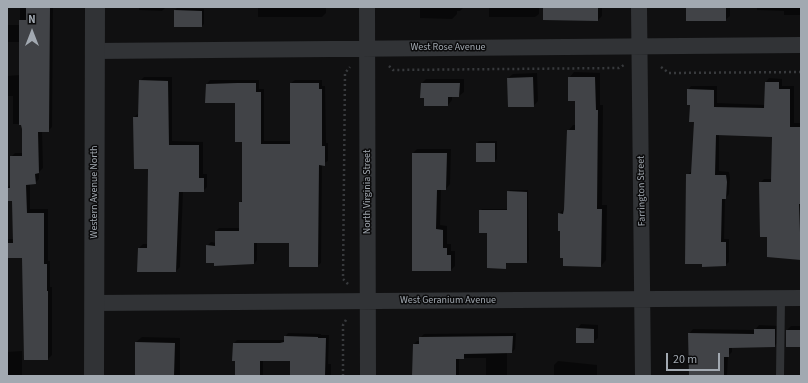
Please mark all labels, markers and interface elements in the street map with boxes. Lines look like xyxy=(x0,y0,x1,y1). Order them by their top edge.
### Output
north arrow xyxy=(12,12,52,52)
text: N xyxy=(28,12,36,27)
street label: West Rose Avenue xyxy=(410,42,486,54)
street label: Western Avenue North xyxy=(89,146,101,238)
street label: North Virginia Street xyxy=(362,150,374,234)
street label: Farrington Street xyxy=(635,156,649,226)
street label: West Geranium Avenue xyxy=(400,295,496,307)
scale bar xyxy=(668,345,722,371)
text: 20 m xyxy=(673,351,697,368)

